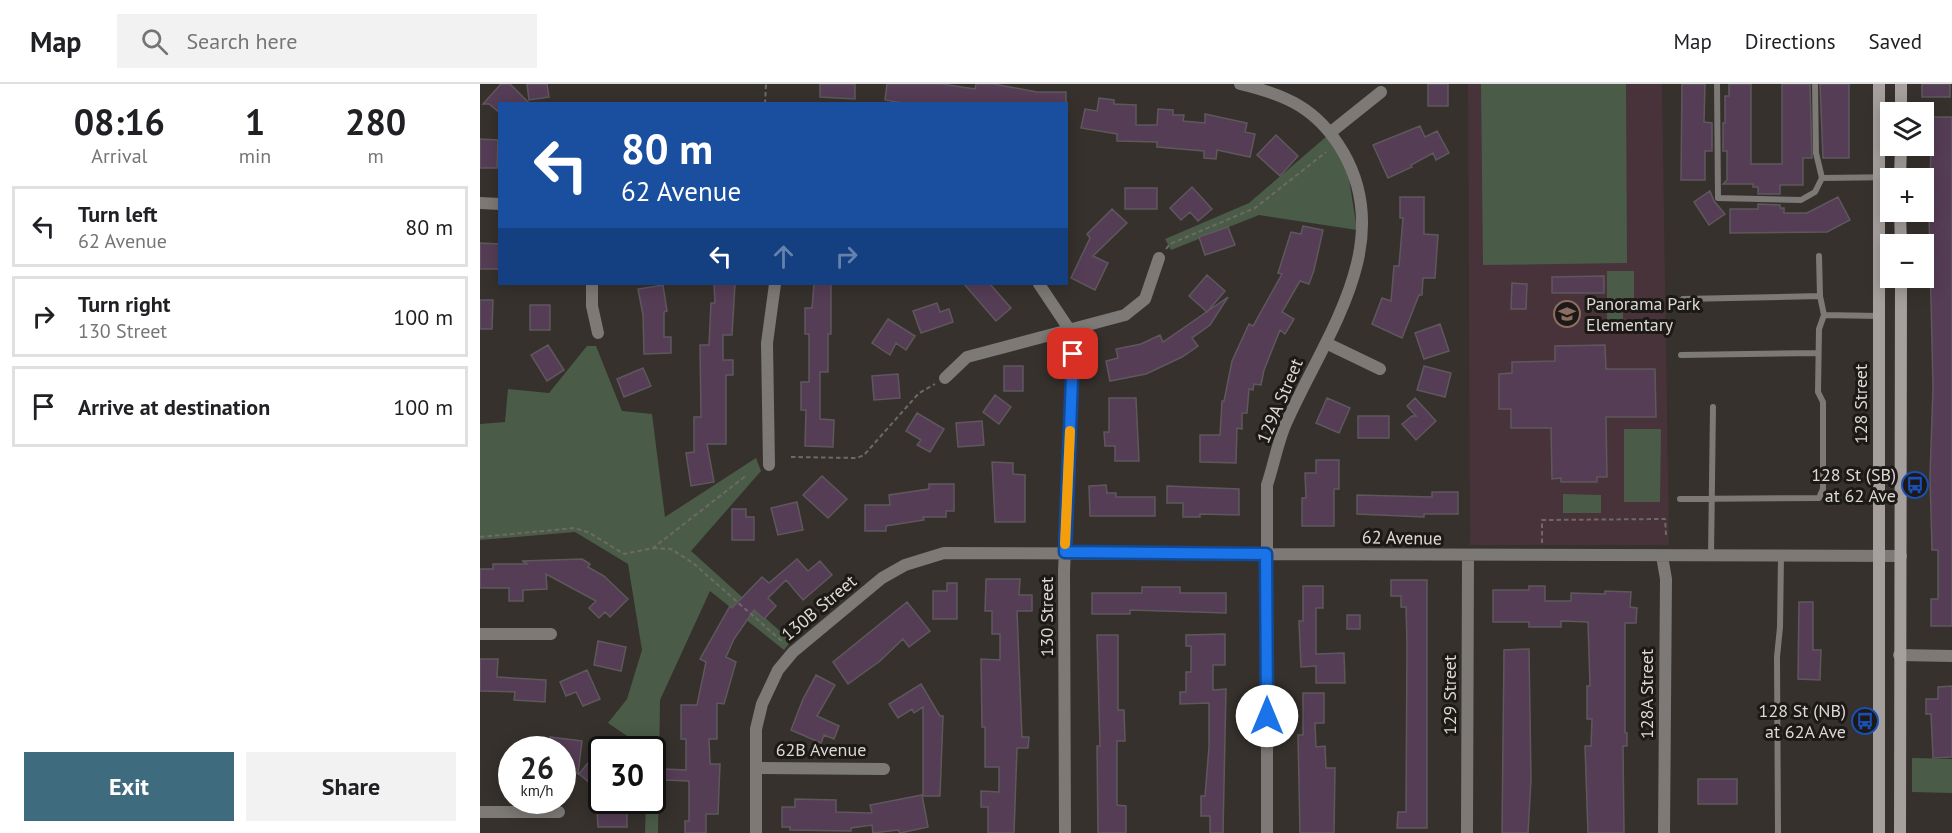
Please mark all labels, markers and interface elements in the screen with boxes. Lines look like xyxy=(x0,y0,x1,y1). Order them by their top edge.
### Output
search box xyxy=(117,14,537,68)
text: Map xyxy=(30,23,81,60)
icon: search xyxy=(138,25,171,58)
text: Search here xyxy=(186,27,297,55)
text: Map xyxy=(1673,28,1712,55)
text: Directions xyxy=(1745,28,1836,55)
text: Saved xyxy=(1869,28,1922,55)
text: 08:16 xyxy=(74,98,165,145)
text: 1 xyxy=(245,98,265,145)
text: 280 xyxy=(345,98,406,145)
map controls xyxy=(1880,102,1934,288)
button: layers xyxy=(1880,102,1934,156)
text: 80 m xyxy=(621,121,713,176)
icon: left xyxy=(522,126,600,204)
text: Arrival xyxy=(91,143,147,169)
text: min xyxy=(239,143,271,169)
text: m xyxy=(368,143,384,169)
button: + xyxy=(1880,168,1934,222)
text: 62 Avenue xyxy=(621,174,741,208)
text: Turn left xyxy=(78,200,158,228)
icon: left xyxy=(27,210,60,243)
text: 80 m xyxy=(405,213,453,241)
text: 62 Avenue xyxy=(78,228,167,254)
button: − xyxy=(1880,234,1934,288)
icon: left xyxy=(704,240,737,273)
icon: ahead xyxy=(767,240,800,273)
icon: right xyxy=(830,240,863,273)
text: Turn right xyxy=(78,290,170,318)
place label: Panorama Park Elementary xyxy=(1586,292,1701,336)
school or university icon: Panorama Park Elementary xyxy=(1552,299,1582,329)
icon: right xyxy=(27,300,60,333)
text: 100 m xyxy=(393,303,453,331)
text: 130 Street xyxy=(78,318,167,344)
pin xyxy=(1047,328,1098,379)
icon: arrive xyxy=(1056,337,1089,370)
street label: 129A Street xyxy=(1251,355,1308,447)
street label: 128 Street xyxy=(1849,364,1872,444)
icon: arrive xyxy=(27,390,60,423)
text: Arrive at destination xyxy=(78,393,270,421)
text: 100 m xyxy=(393,393,453,421)
place label: 128 St (SB) at 62 Ave xyxy=(1811,463,1896,507)
bus stop icon: 128 St (SB) at 62 Ave xyxy=(1900,470,1930,500)
street label: 62 Avenue xyxy=(1362,525,1442,550)
street label: 130B Street xyxy=(777,570,861,646)
street label: 130 Street xyxy=(1035,577,1058,657)
street label: 128A Street xyxy=(1635,649,1658,739)
street label: 129 Street xyxy=(1438,655,1461,735)
position arrow xyxy=(1235,684,1299,748)
place label: 128 St (NB) at 62A Ave xyxy=(1759,699,1846,743)
bus stop icon: 128 St (NB) at 62A Ave xyxy=(1850,706,1880,736)
speed limit sign: 30 xyxy=(588,736,666,814)
street label: 62B Avenue xyxy=(776,738,866,761)
text: 26 xyxy=(520,748,554,787)
button: Exit xyxy=(24,752,234,821)
button: Share xyxy=(246,752,456,821)
text: km/h xyxy=(521,781,553,800)

